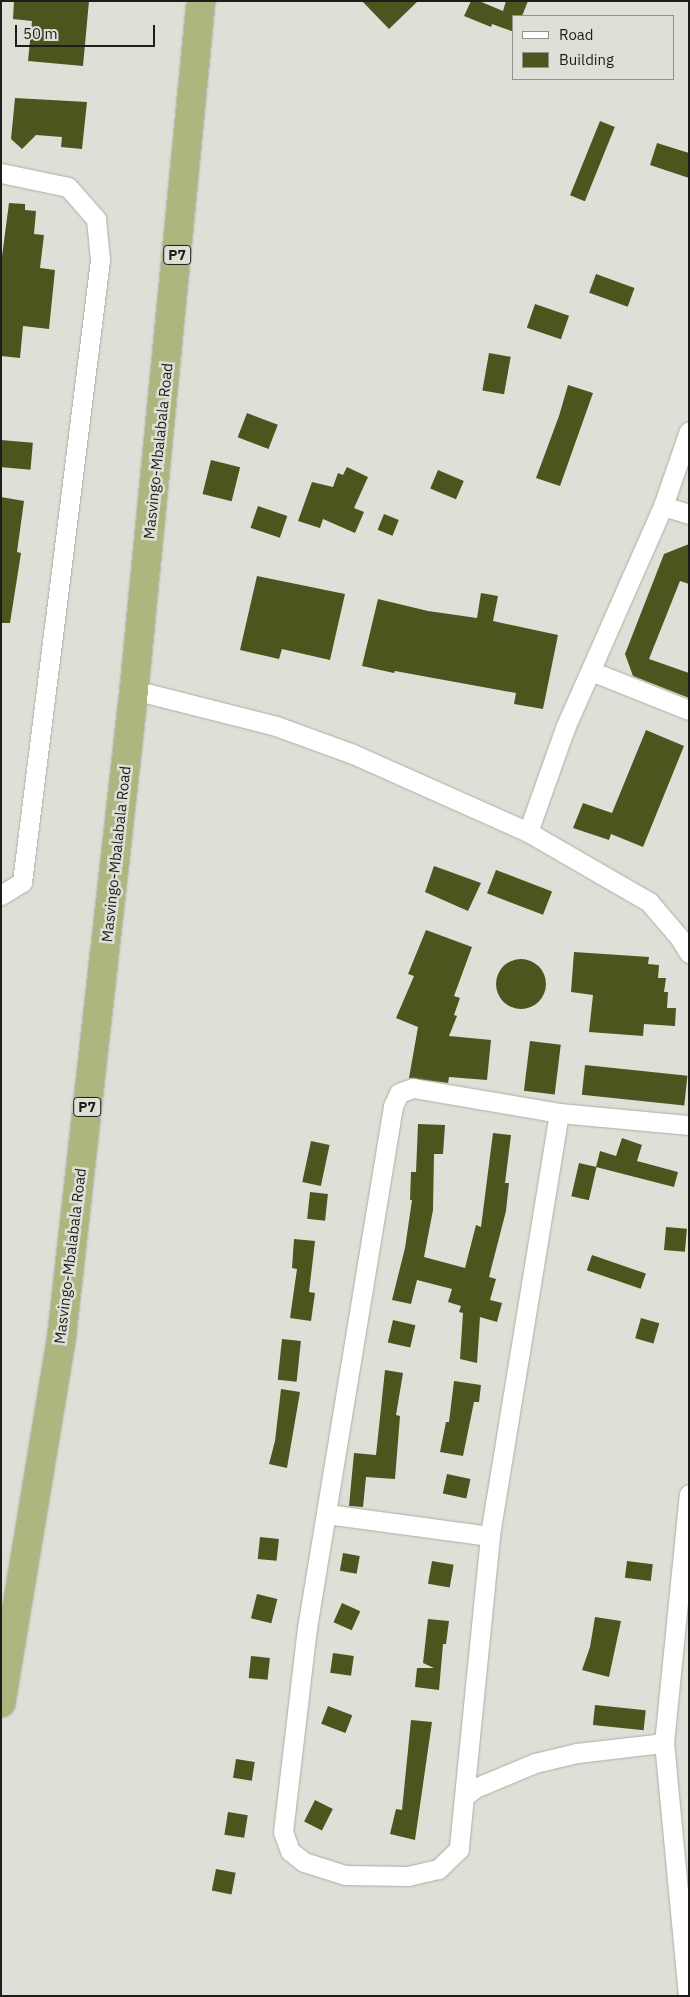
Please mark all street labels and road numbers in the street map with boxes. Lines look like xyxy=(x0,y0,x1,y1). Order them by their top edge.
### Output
road number: P7 xyxy=(162,244,192,266)
street label: Masvingo-Mbalabala Road xyxy=(140,362,176,540)
street label: Masvingo-Mbalabala Road xyxy=(98,765,134,943)
road number: P7 xyxy=(72,1096,102,1118)
street label: Masvingo-Mbalabala Road xyxy=(50,1167,90,1345)

